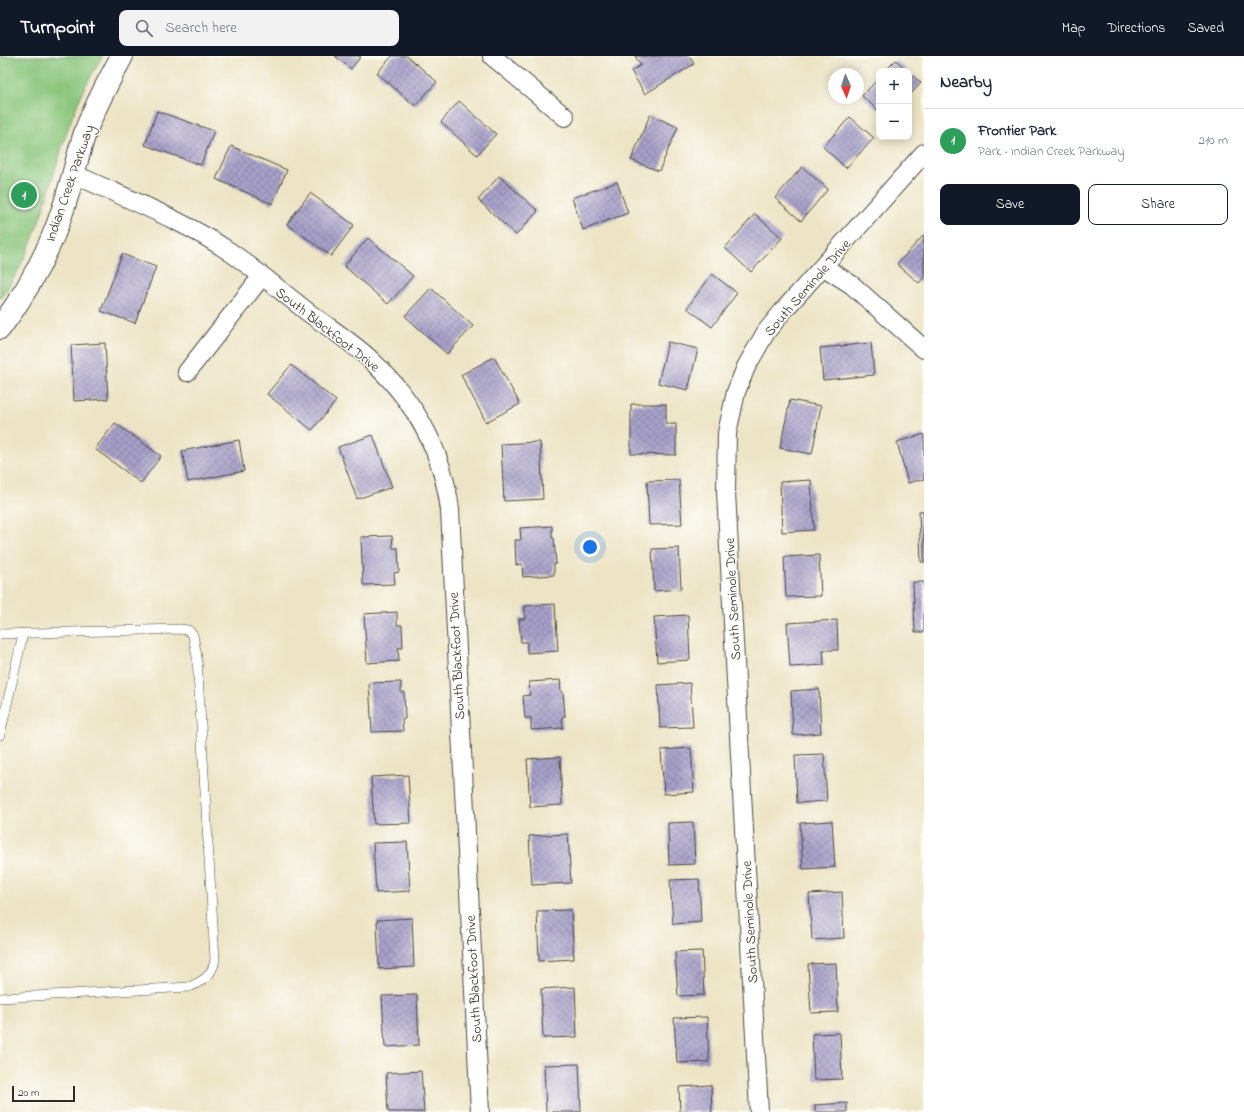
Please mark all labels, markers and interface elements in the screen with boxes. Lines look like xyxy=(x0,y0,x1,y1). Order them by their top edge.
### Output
search box xyxy=(119,10,399,46)
text: Turnpoint xyxy=(20,15,95,42)
icon: search xyxy=(133,17,155,39)
text: Search here xyxy=(165,17,237,39)
text: Map xyxy=(1062,18,1085,39)
text: Directions xyxy=(1107,18,1165,39)
text: Saved xyxy=(1187,18,1224,39)
north arrow xyxy=(828,68,864,104)
map controls xyxy=(876,68,912,140)
button: + xyxy=(876,68,912,104)
text: Nearby xyxy=(940,70,992,95)
button: − xyxy=(876,104,912,140)
text: Frontier Park xyxy=(978,120,1056,142)
street label: Indian Creek Parkway xyxy=(41,122,101,245)
text: 1 xyxy=(951,131,955,150)
text: 210 m xyxy=(1198,131,1228,150)
text: Park · Indian Creek Parkway xyxy=(978,142,1125,161)
pin: 1 xyxy=(11,180,37,210)
button: Save xyxy=(940,184,1080,225)
button: Share xyxy=(1088,184,1228,225)
street label: South Seminole Drive xyxy=(760,234,857,341)
street label: South Blackfoot Drive xyxy=(270,283,384,378)
street label: South Seminole Drive xyxy=(720,536,747,661)
your location xyxy=(580,537,600,557)
street label: South Blackfoot Drive xyxy=(444,591,471,720)
street label: South Seminole Drive xyxy=(737,859,764,984)
street label: South Blackfoot Drive xyxy=(461,914,488,1043)
scale bar xyxy=(12,1084,75,1103)
text: 20 m xyxy=(18,1085,40,1101)

